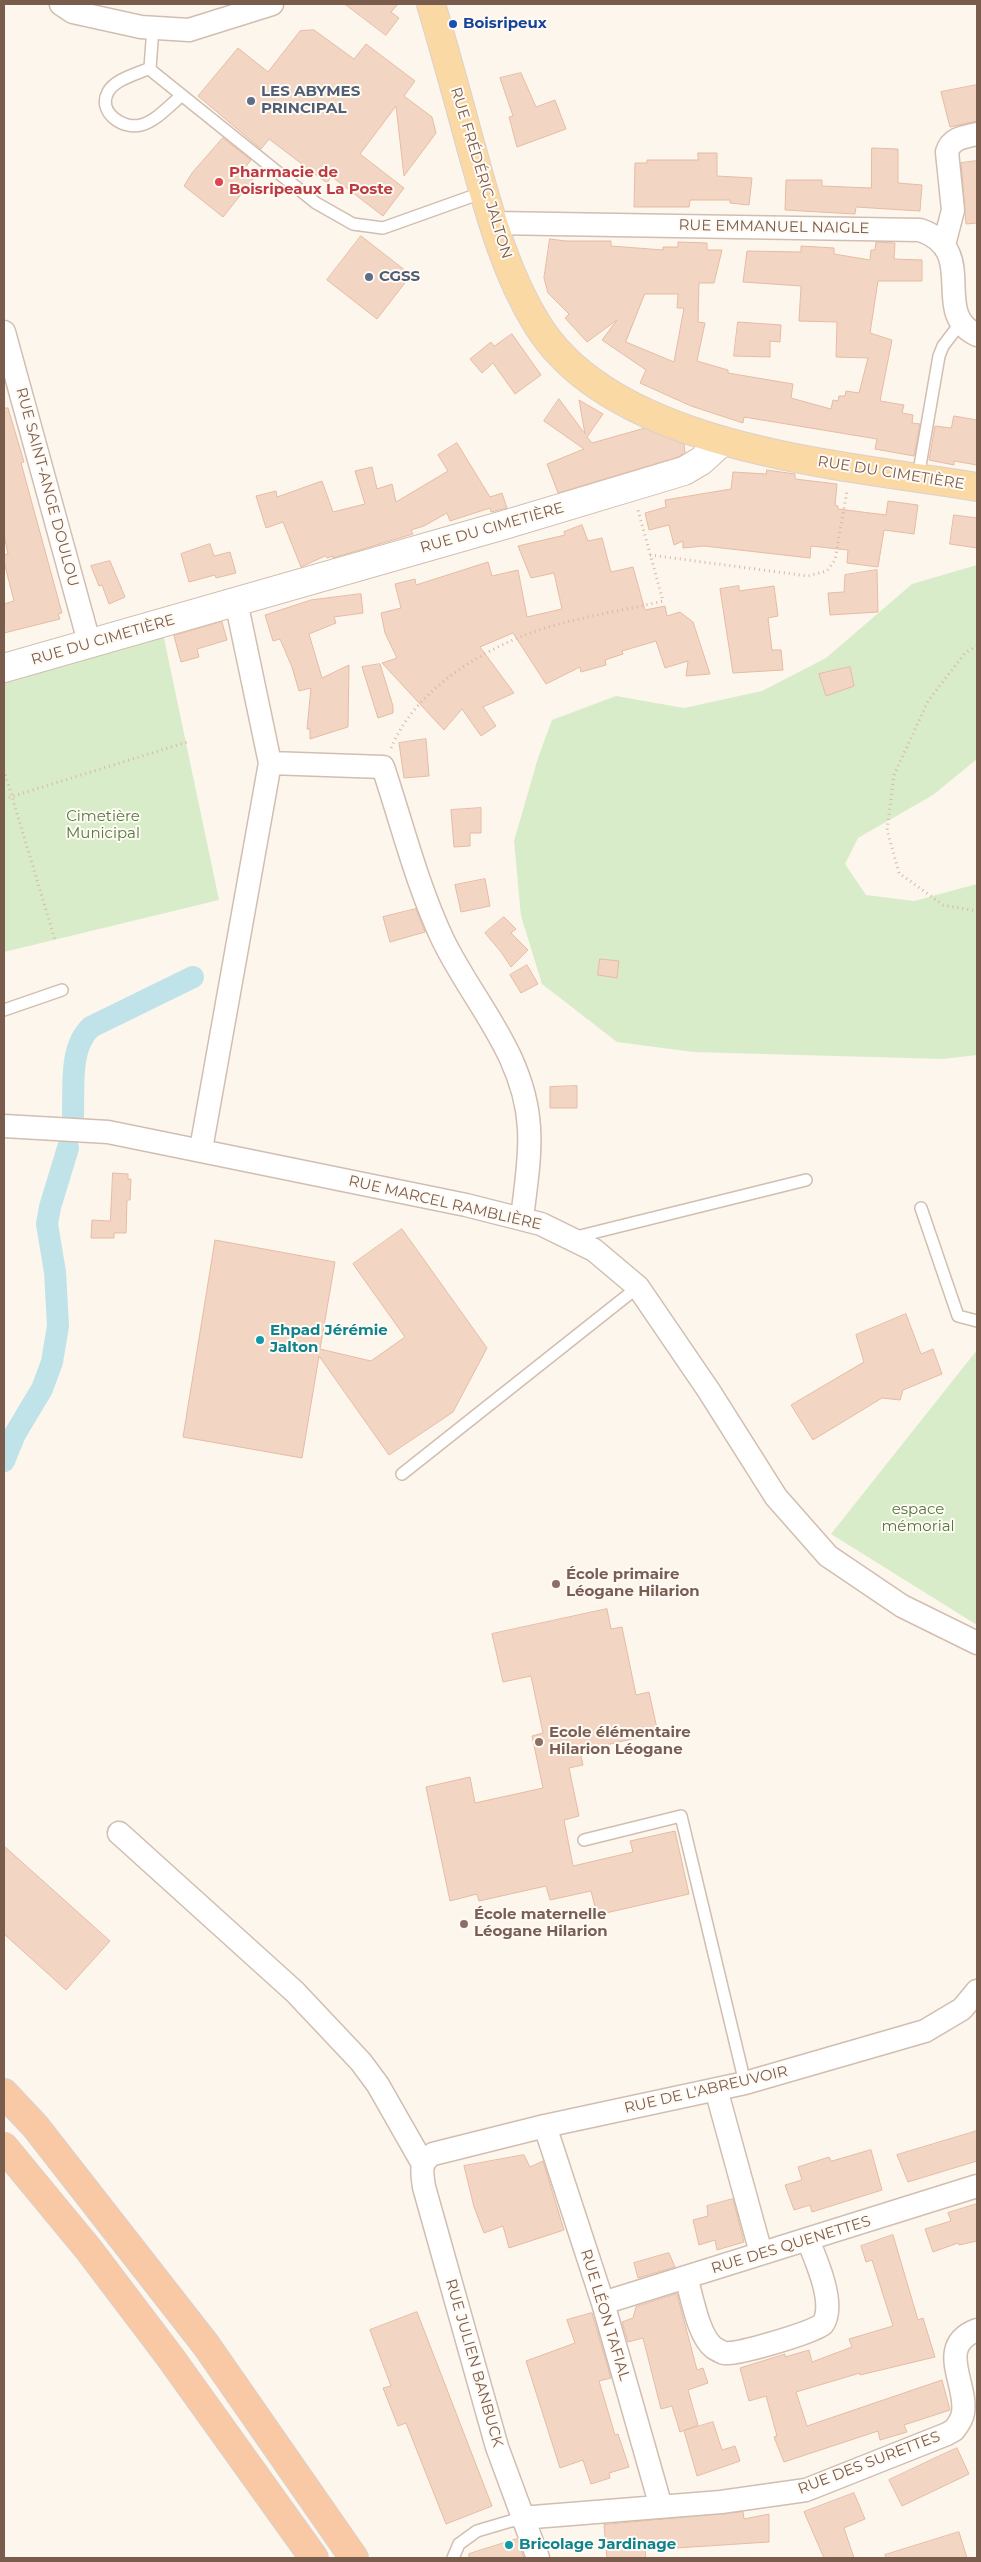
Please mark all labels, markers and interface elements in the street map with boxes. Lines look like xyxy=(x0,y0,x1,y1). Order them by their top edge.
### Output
place label: Boisripeux xyxy=(463,15,547,33)
marker: Boisripeux xyxy=(447,18,459,30)
place label: LES ABYMES PRINCIPAL xyxy=(261,83,360,118)
street label: RUE FRÉDÉRIC JALTON xyxy=(446,85,516,261)
marker: LES ABYMES PRINCIPAL xyxy=(245,95,257,107)
place label: Pharmacie de Boisripeaux La Poste xyxy=(229,164,393,199)
marker: Pharmacie de Boisripeaux La Poste xyxy=(213,176,225,188)
street label: RUE EMMANUEL NAIGLE xyxy=(678,216,870,238)
place label: CGSS xyxy=(379,268,420,286)
marker: CGSS xyxy=(363,271,375,283)
street label: RUE SAINT-ANGE DOULOU xyxy=(12,385,82,589)
street label: RUE DU CIMETIÈRE xyxy=(816,452,966,494)
street label: RUE DU CIMETIÈRE xyxy=(418,499,566,557)
street label: RUE DU CIMETIÈRE xyxy=(29,611,177,669)
park label: Cimetière Municipal xyxy=(66,808,140,843)
street label: RUE MARCEL RAMBLIÈRE xyxy=(347,1172,543,1234)
place label: Ehpad Jérémie Jalton xyxy=(270,1322,388,1357)
marker: Ehpad Jérémie Jalton xyxy=(254,1334,266,1346)
park label: espace mémorial xyxy=(881,1501,955,1536)
place label: École primaire Léogane Hilarion xyxy=(566,1566,700,1601)
marker: École primaire Léogane Hilarion xyxy=(550,1578,562,1590)
place label: Ecole élémentaire Hilarion Léogane xyxy=(549,1724,691,1759)
marker: Ecole élémentaire Hilarion Léogane xyxy=(533,1736,545,1748)
place label: École maternelle Léogane Hilarion xyxy=(474,1906,608,1941)
marker: École maternelle Léogane Hilarion xyxy=(458,1918,470,1930)
street label: RUE DE L'ABREUVOIR xyxy=(623,2062,789,2118)
street label: RUE DES QUENETTES xyxy=(709,2212,873,2278)
street label: RUE LÉON TAFIAL xyxy=(576,2247,634,2383)
street label: RUE JULIEN BANBUCK xyxy=(441,2277,507,2449)
street label: RUE DES SURETTES xyxy=(795,2428,943,2498)
place label: Bricolage Jardinage xyxy=(519,2536,676,2554)
marker: Bricolage Jardinage xyxy=(503,2539,515,2551)

